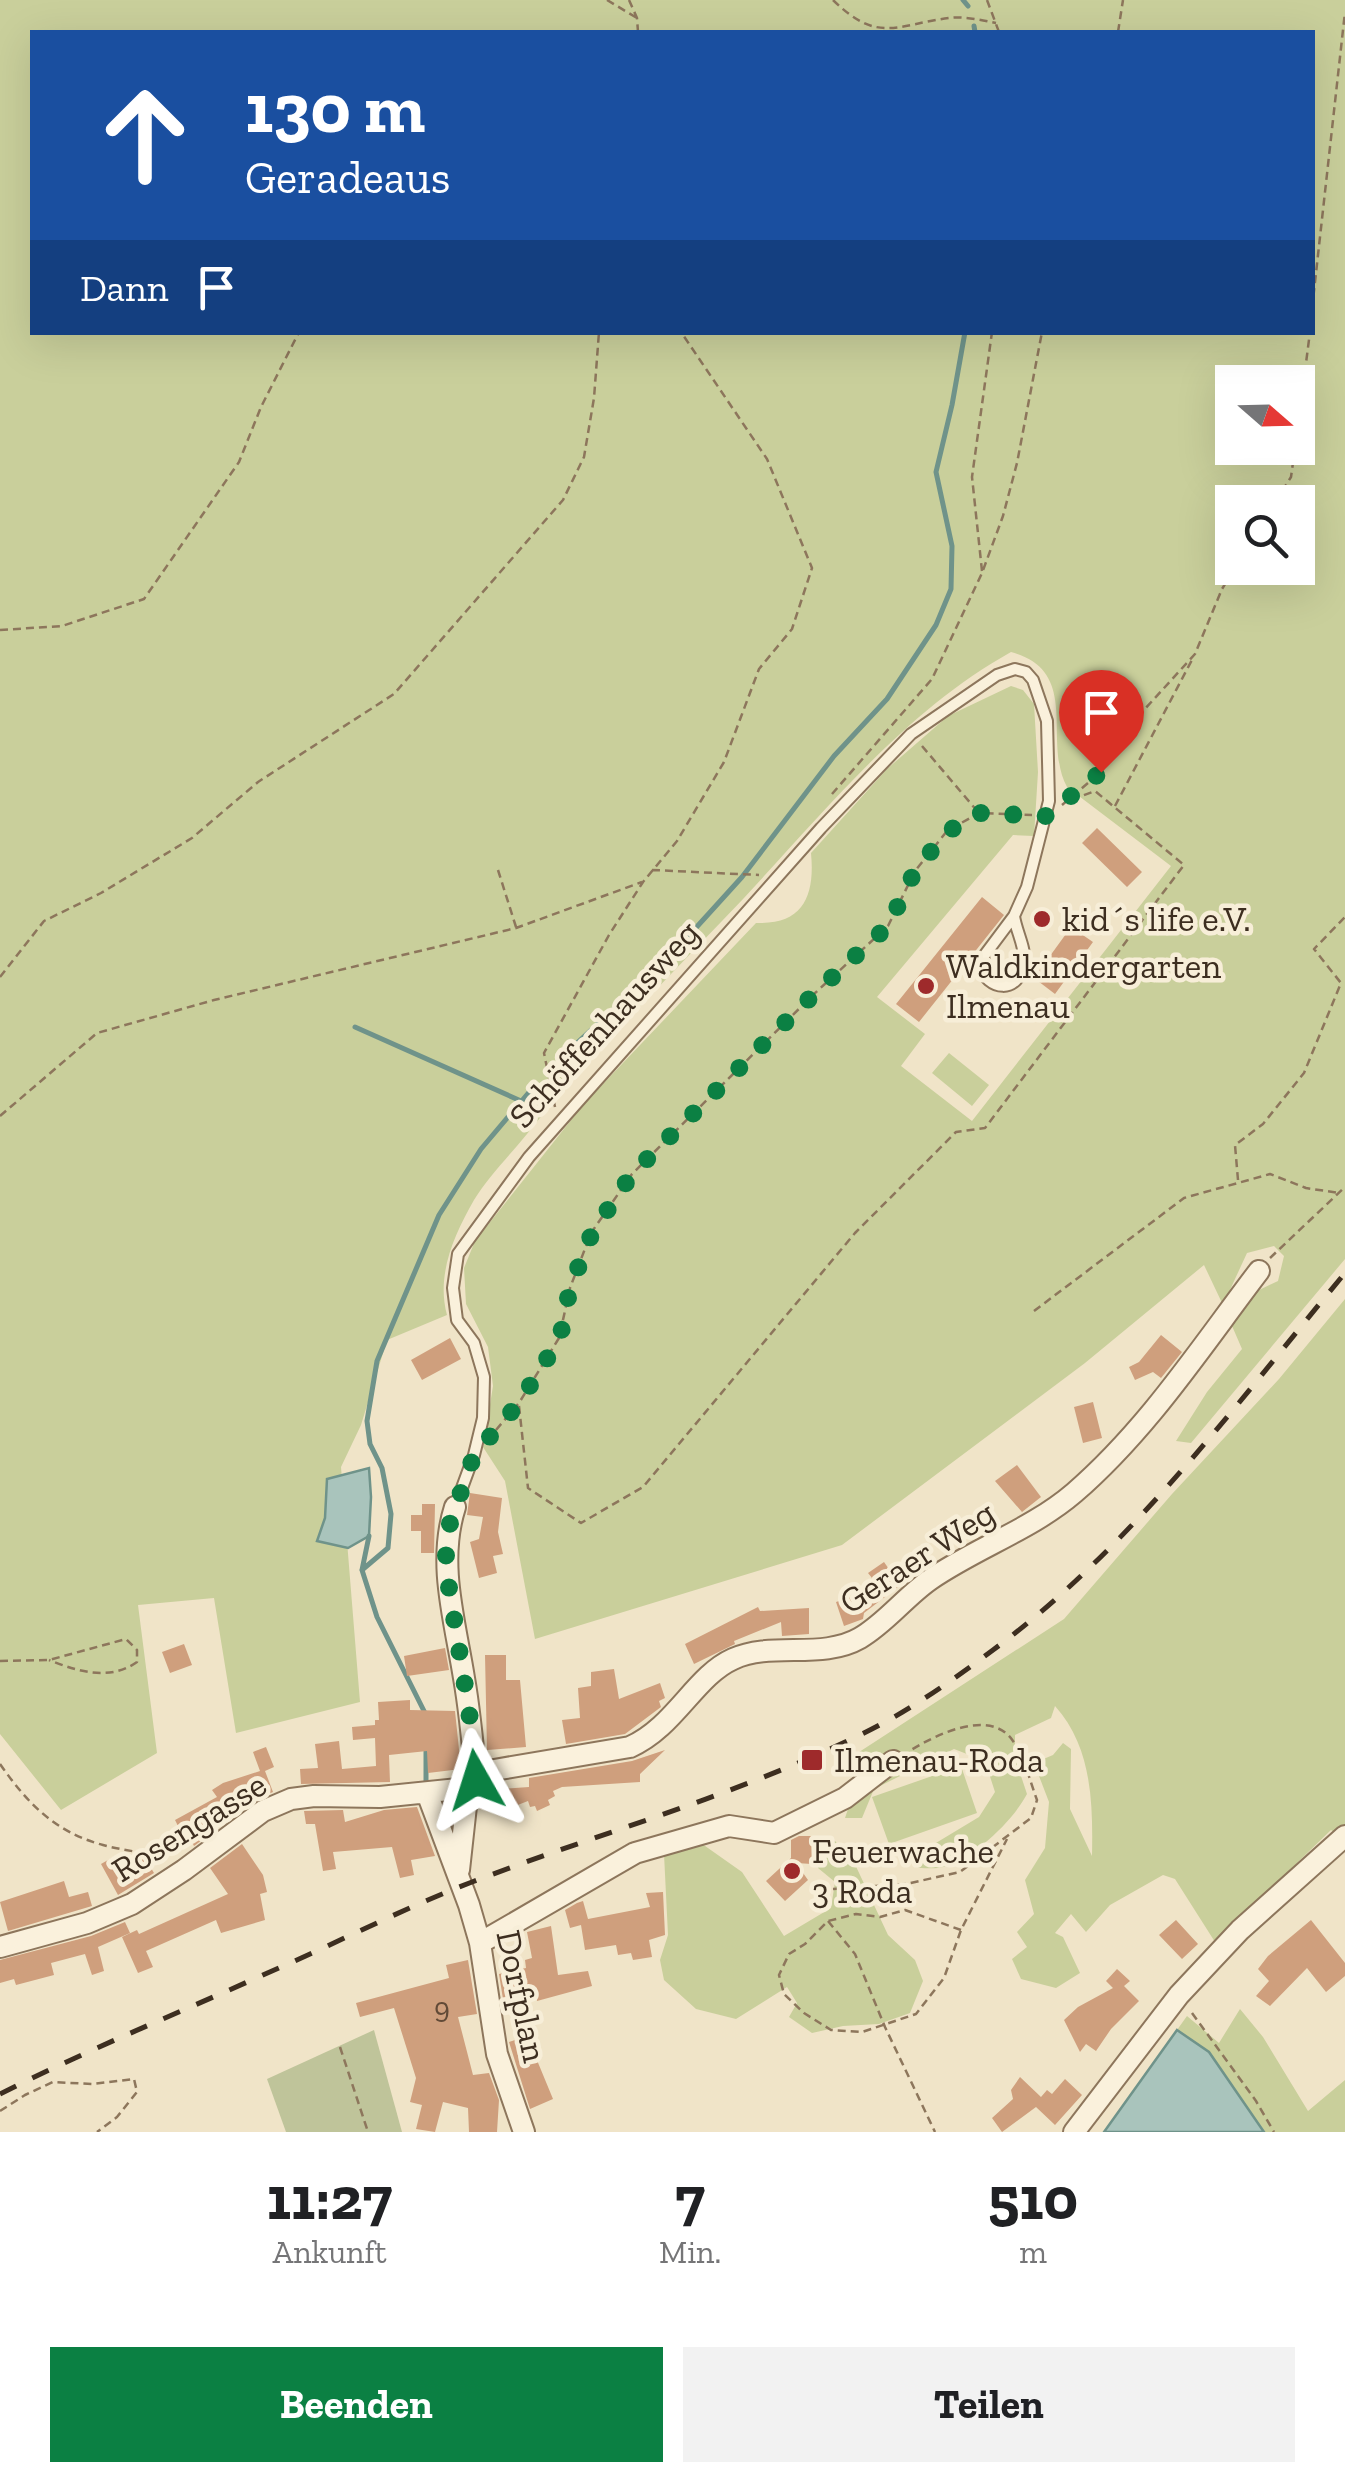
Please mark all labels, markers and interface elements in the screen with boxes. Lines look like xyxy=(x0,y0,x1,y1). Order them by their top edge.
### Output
text: 130 m xyxy=(245,66,425,150)
icon: ahead xyxy=(80,70,210,200)
text: Geradeaus xyxy=(245,151,450,205)
icon: arrive xyxy=(189,260,244,315)
text: Dann xyxy=(80,265,169,311)
north arrow xyxy=(1215,365,1315,465)
map controls xyxy=(1215,365,1315,585)
button: search xyxy=(1215,485,1315,585)
pin xyxy=(1059,670,1144,773)
icon: arrive xyxy=(1074,685,1129,740)
place label: kid´s life e.V. xyxy=(1062,898,1251,940)
marker: kid´s life e.V. xyxy=(1031,908,1053,930)
street label: Schöffenhausweg xyxy=(500,912,708,1136)
place label: Waldkindergarten Ilmenau xyxy=(946,945,1221,1027)
marker: Waldkindergarten Ilmenau xyxy=(915,975,937,997)
street label: Geraer Weg xyxy=(832,1491,1002,1623)
position arrow xyxy=(424,1728,528,1832)
place label: Ilmenau-Roda xyxy=(834,1739,1044,1781)
marker: Ilmenau-Roda xyxy=(799,1747,825,1773)
street label: Rosengasse xyxy=(104,1763,274,1891)
place label: Feuerwache 3 Roda xyxy=(812,1830,994,1912)
marker: Feuerwache 3 Roda xyxy=(781,1860,803,1882)
street label: Dorfplan xyxy=(488,1926,556,2066)
house number: 9 xyxy=(434,1990,450,2026)
text: 11:27 xyxy=(267,2162,392,2234)
text: 7 xyxy=(675,2162,705,2234)
text: 510 xyxy=(988,2162,1078,2234)
text: Ankunft xyxy=(272,2233,387,2271)
text: Min. xyxy=(659,2233,721,2271)
text: m xyxy=(1019,2233,1047,2271)
button: Beenden xyxy=(50,2347,663,2462)
button: Teilen xyxy=(683,2347,1295,2462)

